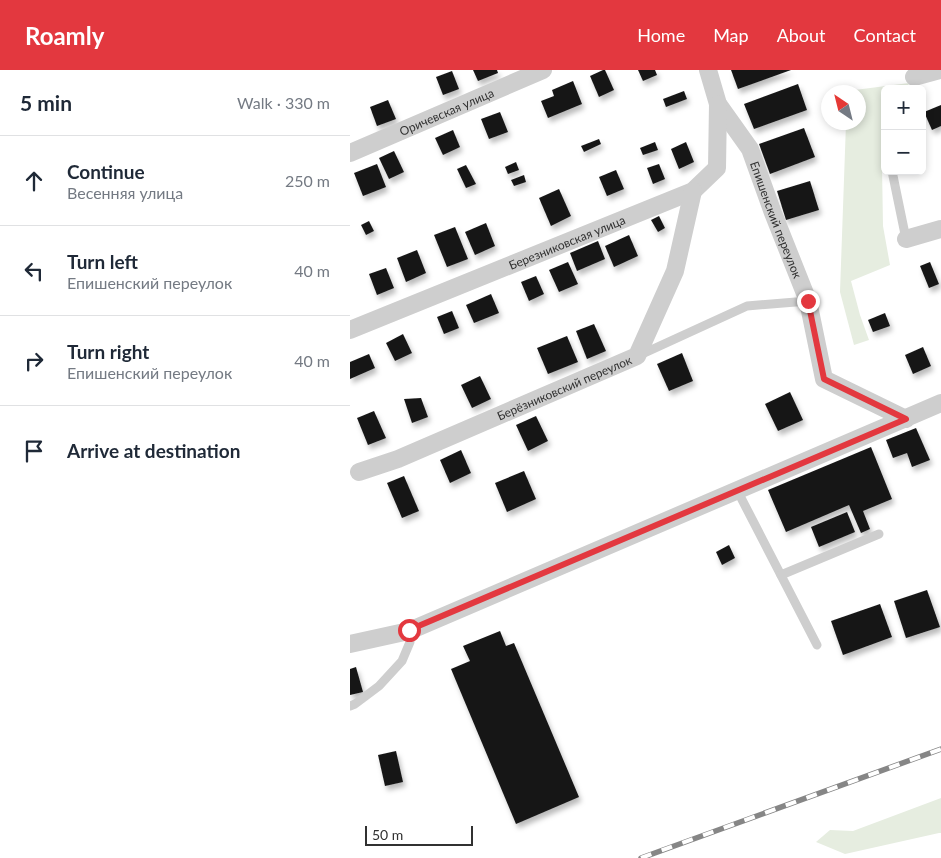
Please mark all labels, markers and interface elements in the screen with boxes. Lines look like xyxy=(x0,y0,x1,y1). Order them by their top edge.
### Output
text: Roamly xyxy=(25,21,104,50)
text: Home xyxy=(637,24,685,46)
text: Map xyxy=(713,24,749,46)
text: About xyxy=(777,24,826,46)
text: Contact xyxy=(854,24,916,46)
street label: Оричевская улица xyxy=(397,85,496,138)
north arrow xyxy=(821,85,866,130)
map controls xyxy=(881,85,926,175)
button: + xyxy=(881,85,926,130)
text: 5 min xyxy=(20,90,72,115)
text: Walk · 330 m xyxy=(237,93,330,112)
button: − xyxy=(881,130,926,175)
street label: Епишенский переулок xyxy=(747,159,806,281)
text: Continue xyxy=(67,160,145,183)
icon: ahead xyxy=(20,167,48,195)
text: 250 m xyxy=(285,171,330,190)
text: Весенняя улица xyxy=(67,183,183,202)
street label: Березниковская улица xyxy=(506,212,627,272)
text: Turn left xyxy=(67,250,138,273)
icon: left xyxy=(20,257,48,285)
text: 40 m xyxy=(294,261,330,280)
text: Епишенский переулок xyxy=(67,273,232,292)
route end xyxy=(797,290,820,313)
text: Turn right xyxy=(67,340,149,363)
icon: right xyxy=(20,347,48,375)
text: 40 m xyxy=(294,351,330,370)
street label: Берёзниковский переулок xyxy=(494,351,635,423)
text: Епишенский переулок xyxy=(67,363,232,382)
icon: arrive xyxy=(20,437,48,465)
text: Arrive at destination xyxy=(67,439,240,462)
route start xyxy=(398,619,421,642)
scale bar xyxy=(365,823,472,846)
text: 50 m xyxy=(372,826,403,843)

